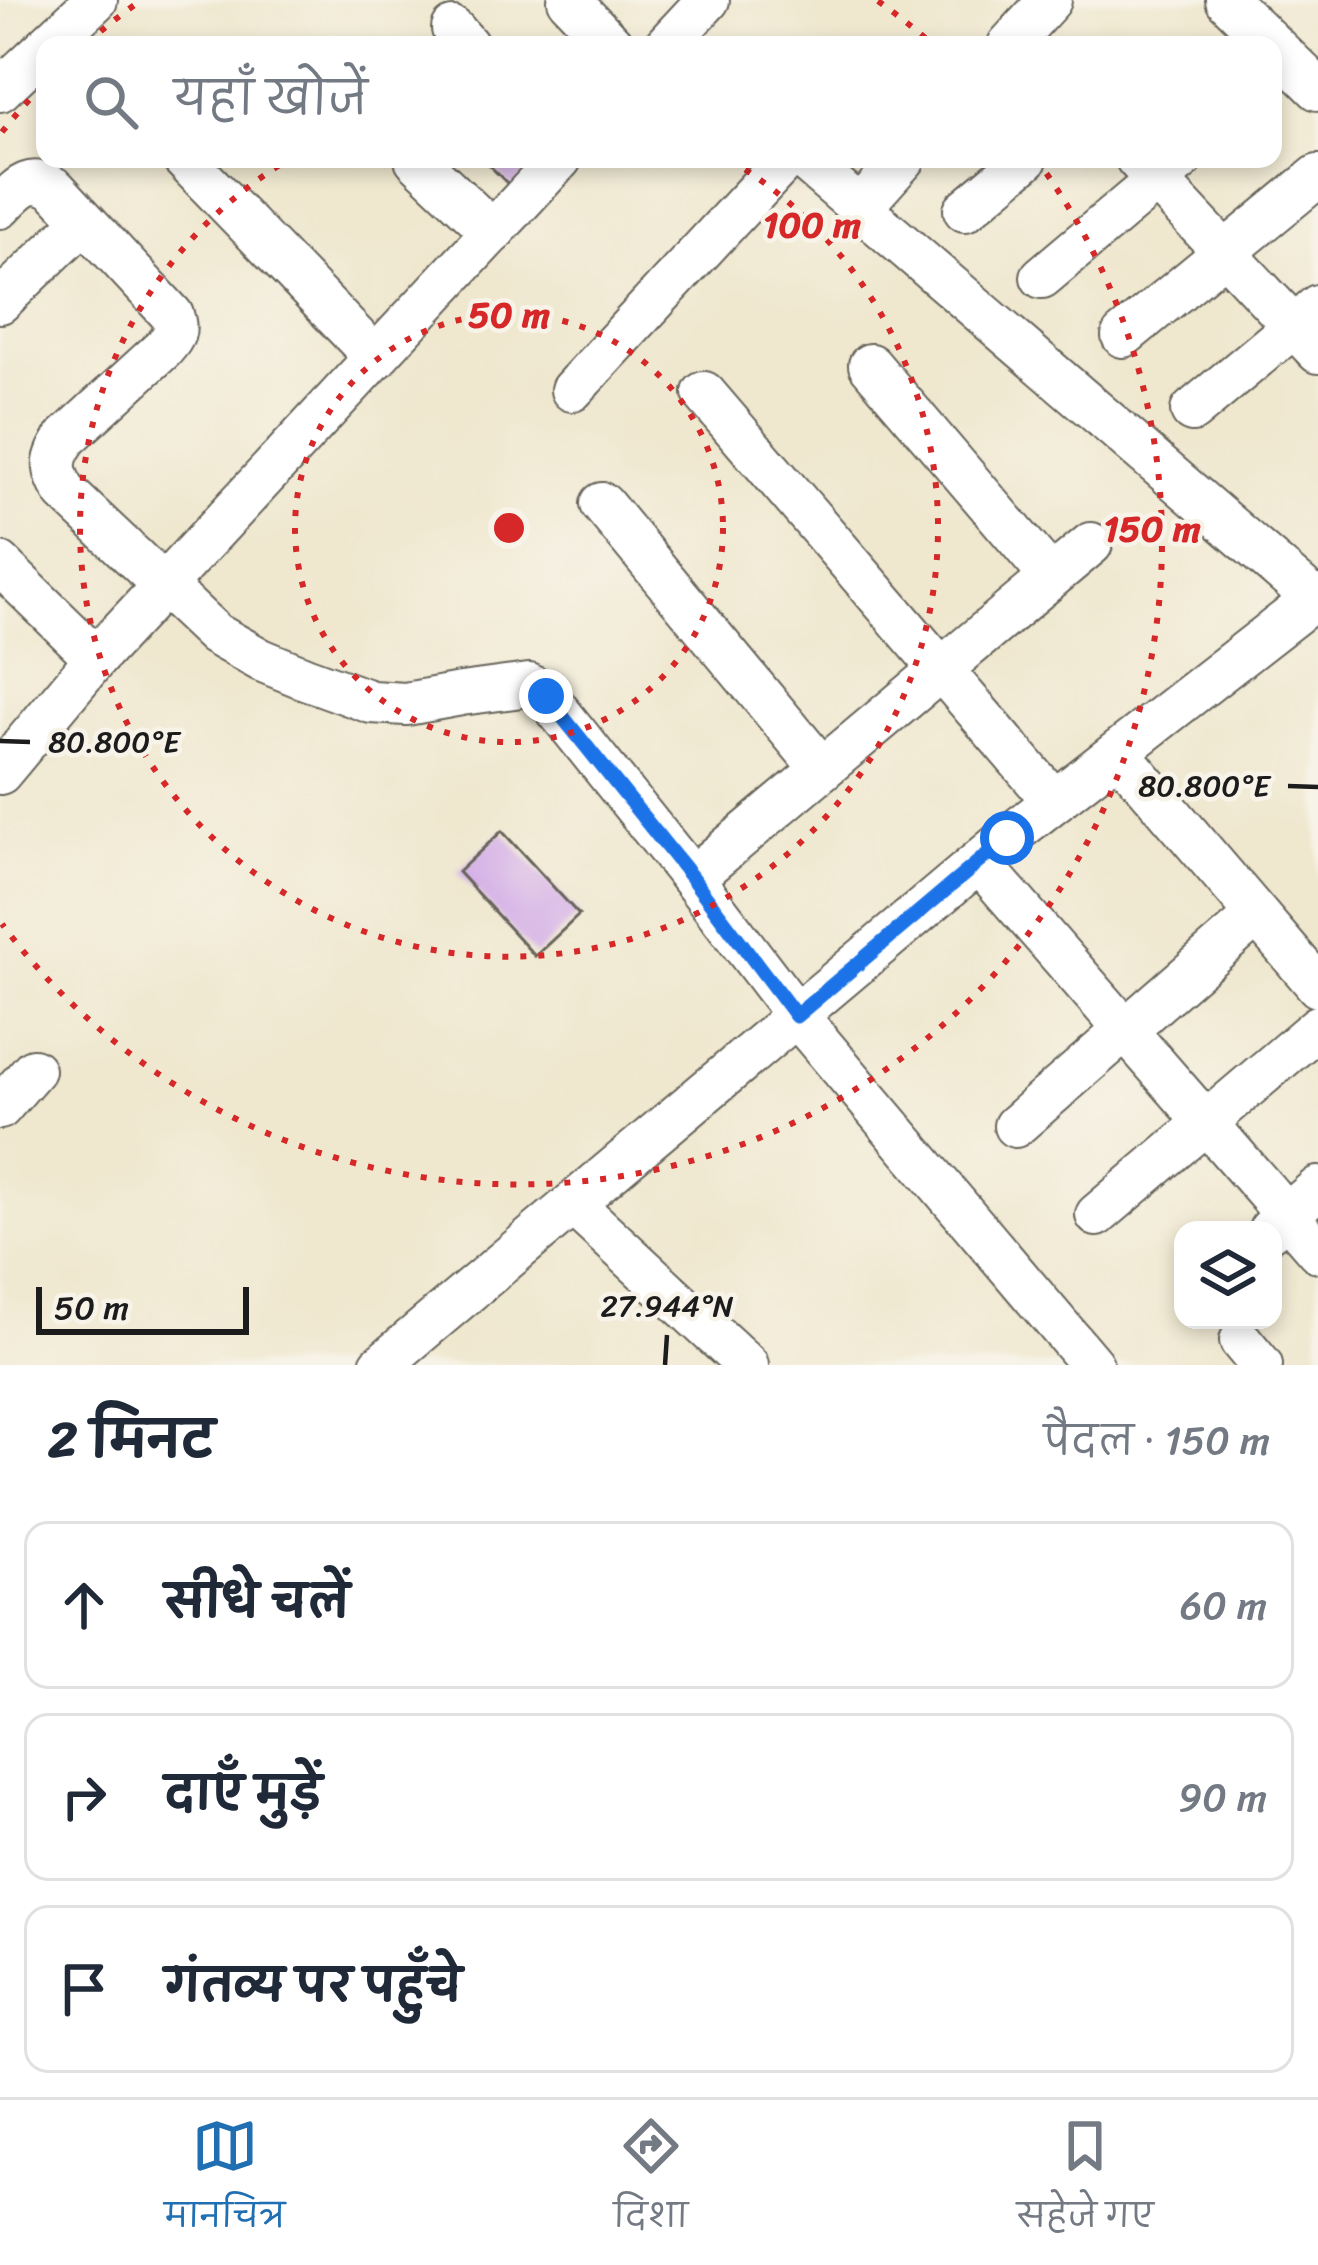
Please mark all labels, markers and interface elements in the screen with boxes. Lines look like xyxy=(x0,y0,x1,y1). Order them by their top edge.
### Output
search box xyxy=(36,36,1282,168)
text: यहाँ खोजें xyxy=(174,59,368,139)
icon: search xyxy=(78,69,144,135)
text: 100 m xyxy=(763,193,861,257)
text: 50 m xyxy=(468,283,550,347)
text: 150 m xyxy=(1103,497,1201,561)
centre of rings xyxy=(488,507,530,549)
route end xyxy=(519,669,573,723)
text: 80.800°E xyxy=(48,715,182,769)
text: 80.800°E xyxy=(1138,759,1272,813)
route start xyxy=(980,811,1034,865)
map controls xyxy=(1174,1221,1282,1329)
button: layers xyxy=(1174,1221,1282,1329)
text: 50 m xyxy=(54,1279,129,1337)
text: 27.944°N xyxy=(600,1279,734,1333)
scale bar xyxy=(36,1281,249,1334)
text: 2 मिनट xyxy=(48,1395,214,1485)
text: पैदल · 150 m xyxy=(1044,1406,1270,1475)
text: सीधे चलें xyxy=(165,1562,349,1642)
text: 60 m xyxy=(1180,1571,1267,1640)
icon: ahead xyxy=(51,1572,117,1638)
text: दाएँ मुड़ें xyxy=(165,1754,322,1834)
text: 90 m xyxy=(1178,1763,1267,1832)
icon: right xyxy=(51,1764,117,1830)
text: गंतव्य पर पहुँचे xyxy=(165,1946,462,2026)
icon: arrive xyxy=(51,1956,117,2022)
tab: मानचित्र xyxy=(164,2113,285,2252)
tab: दिशा xyxy=(613,2113,688,2252)
tab: सहेजे गए xyxy=(1017,2113,1154,2252)

